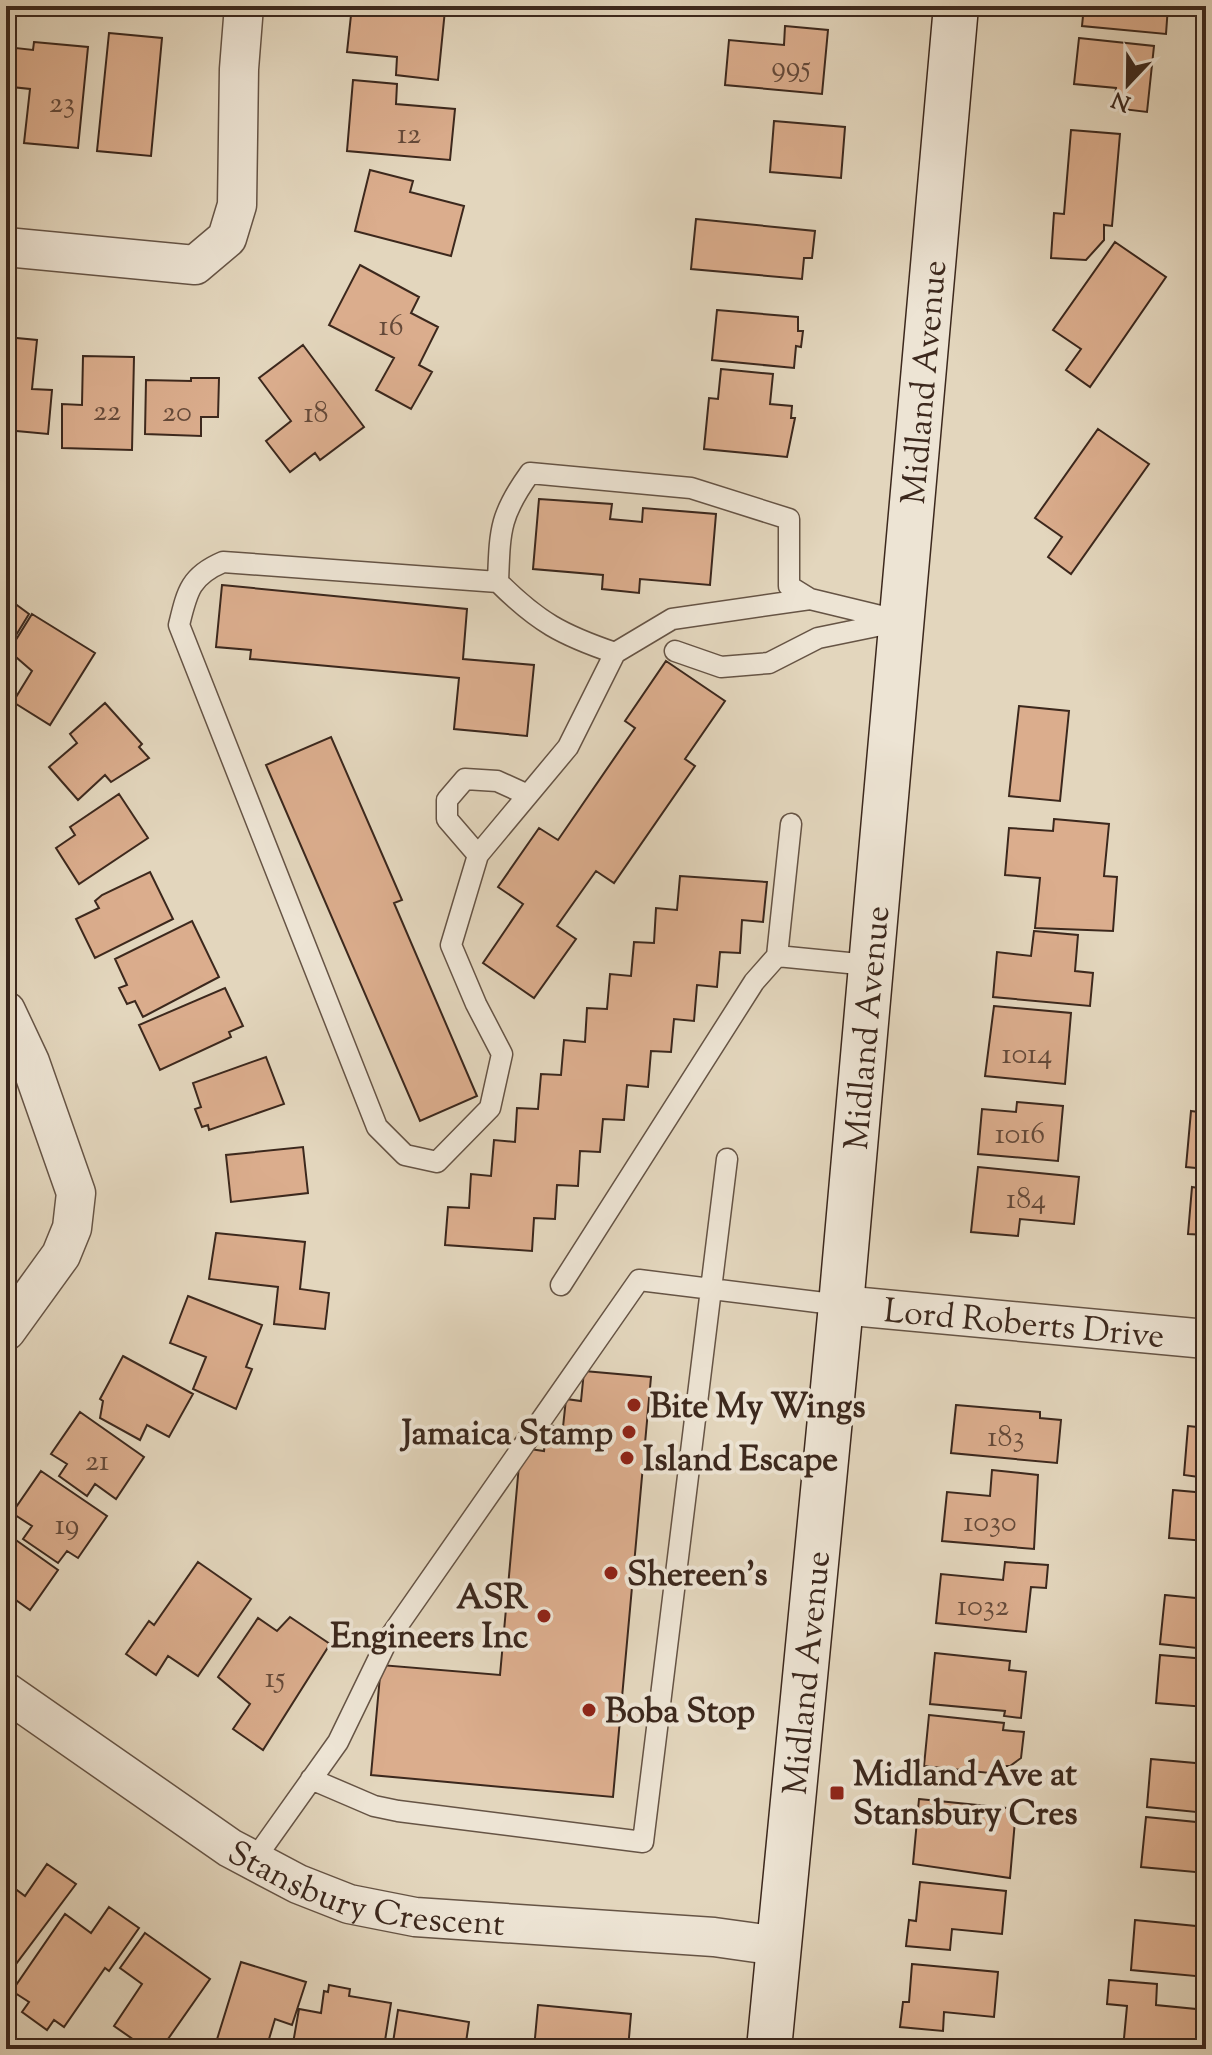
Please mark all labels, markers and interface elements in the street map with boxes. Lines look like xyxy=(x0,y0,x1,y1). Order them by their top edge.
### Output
north arrow xyxy=(1088,44,1168,124)
house number: 995 xyxy=(771,47,811,90)
text: N xyxy=(1107,81,1136,118)
house number: 23 xyxy=(49,83,75,126)
house number: 12 xyxy=(397,114,421,157)
street label: Midland Avenue xyxy=(891,258,961,507)
house number: 16 xyxy=(378,306,404,349)
house number: 22 xyxy=(93,391,121,434)
house number: 20 xyxy=(162,392,192,435)
house number: 18 xyxy=(303,393,329,436)
street label: Midland Avenue xyxy=(834,904,904,1152)
house number: 1014 xyxy=(1002,1034,1052,1077)
house number: 1016 xyxy=(995,1114,1045,1157)
house number: 184 xyxy=(1006,1179,1046,1222)
street label: Lord Roberts Drive xyxy=(882,1288,1166,1363)
place label: Bite My Wings xyxy=(650,1384,866,1433)
marker: Bite My Wings xyxy=(625,1396,643,1414)
place label: Jamaica Stamp xyxy=(399,1411,613,1460)
house number: 183 xyxy=(987,1417,1025,1460)
marker: Jamaica Stamp xyxy=(620,1423,638,1441)
place label: Island Escape xyxy=(643,1437,838,1486)
house number: 21 xyxy=(85,1441,109,1484)
marker: Island Escape xyxy=(618,1449,636,1467)
house number: 1030 xyxy=(963,1502,1017,1545)
house number: 19 xyxy=(55,1505,79,1548)
street label: Midland Avenue xyxy=(773,1549,845,1797)
place label: Shereen's xyxy=(627,1552,768,1601)
marker: Shereen's xyxy=(602,1564,620,1582)
place label: ASR Engineers Inc xyxy=(330,1575,529,1663)
house number: 1032 xyxy=(957,1586,1009,1629)
marker: ASR Engineers Inc xyxy=(535,1607,553,1625)
house number: 15 xyxy=(265,1658,285,1701)
place label: Boba Stop xyxy=(605,1689,755,1738)
marker: Boba Stop xyxy=(580,1701,598,1719)
place label: Midland Ave at Stansbury Cres xyxy=(853,1752,1078,1840)
marker: Midland Ave at Stansbury Cres xyxy=(828,1784,846,1802)
street label: Stansbury Crescent xyxy=(218,1830,506,1951)

